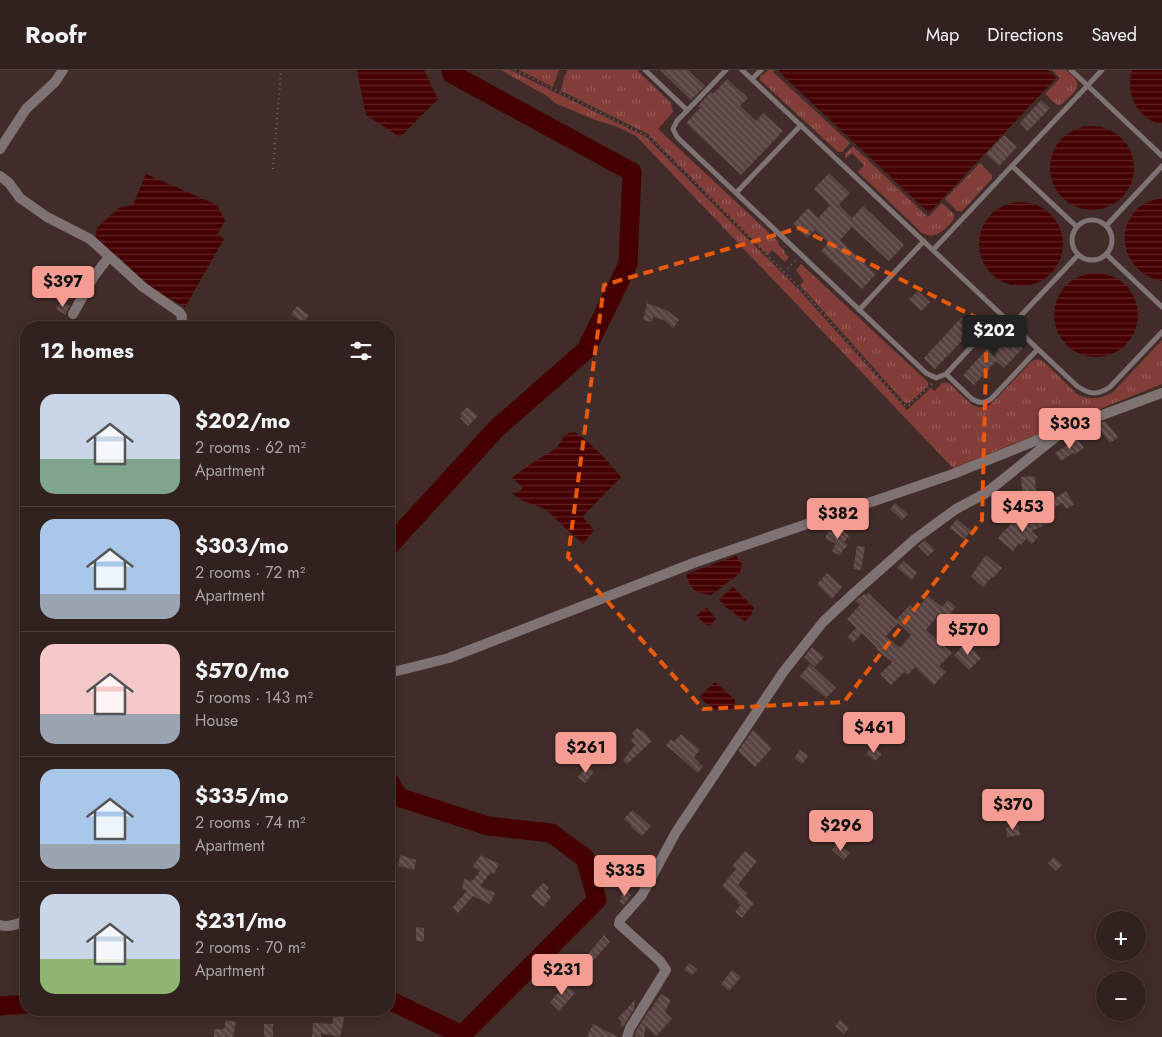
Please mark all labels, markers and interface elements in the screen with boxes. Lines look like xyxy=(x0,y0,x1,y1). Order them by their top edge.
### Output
text: Roofr xyxy=(25,17,87,52)
text: Map xyxy=(926,22,959,48)
text: Directions xyxy=(987,22,1063,48)
text: Saved xyxy=(1091,22,1137,48)
pin: $397 xyxy=(33,266,93,308)
text: $397 xyxy=(43,270,83,293)
pin: $202 xyxy=(964,314,1024,357)
text: $202 xyxy=(973,319,1015,342)
text: 12 homes xyxy=(40,336,134,366)
icon: filters xyxy=(347,337,375,365)
text: $202/mo xyxy=(195,406,290,436)
pin: $303 xyxy=(1040,408,1100,450)
text: $303 xyxy=(1050,412,1090,435)
icon: home xyxy=(80,414,140,474)
text: 2 rooms · 62 m² xyxy=(195,436,306,459)
text: Apartment xyxy=(195,459,265,482)
pin: $453 xyxy=(993,490,1053,533)
text: $453 xyxy=(1002,495,1044,518)
pin: $382 xyxy=(808,498,868,540)
text: $382 xyxy=(818,502,858,525)
text: $303/mo xyxy=(195,531,289,561)
icon: home xyxy=(80,539,140,599)
text: 2 rooms · 72 m² xyxy=(195,561,305,584)
text: Apartment xyxy=(195,584,265,607)
pin: $570 xyxy=(938,614,998,656)
text: $570 xyxy=(948,618,988,641)
text: $570/mo xyxy=(195,656,289,686)
icon: home xyxy=(80,664,140,724)
text: 5 rooms · 143 m² xyxy=(195,686,313,709)
text: House xyxy=(195,709,238,732)
pin: $461 xyxy=(844,712,904,754)
text: $461 xyxy=(854,716,894,739)
pin: $261 xyxy=(556,732,616,774)
text: $261 xyxy=(566,736,606,759)
text: $335/mo xyxy=(195,781,289,811)
pin: $370 xyxy=(983,788,1043,831)
icon: home xyxy=(80,789,140,849)
text: $370 xyxy=(993,793,1033,816)
pin: $296 xyxy=(811,810,871,852)
text: 2 rooms · 74 m² xyxy=(195,811,306,834)
text: $296 xyxy=(820,814,862,837)
text: Apartment xyxy=(195,834,265,857)
pin: $335 xyxy=(595,854,655,897)
text: $335 xyxy=(605,859,645,882)
text: $231/mo xyxy=(195,906,286,936)
map controls xyxy=(1096,911,1146,1021)
button: + xyxy=(1096,911,1146,961)
icon: home xyxy=(80,914,140,974)
text: 2 rooms · 70 m² xyxy=(195,936,306,959)
pin: $231 xyxy=(532,954,592,996)
text: $231 xyxy=(543,958,581,981)
text: Apartment xyxy=(195,959,265,982)
button: − xyxy=(1096,971,1146,1021)

